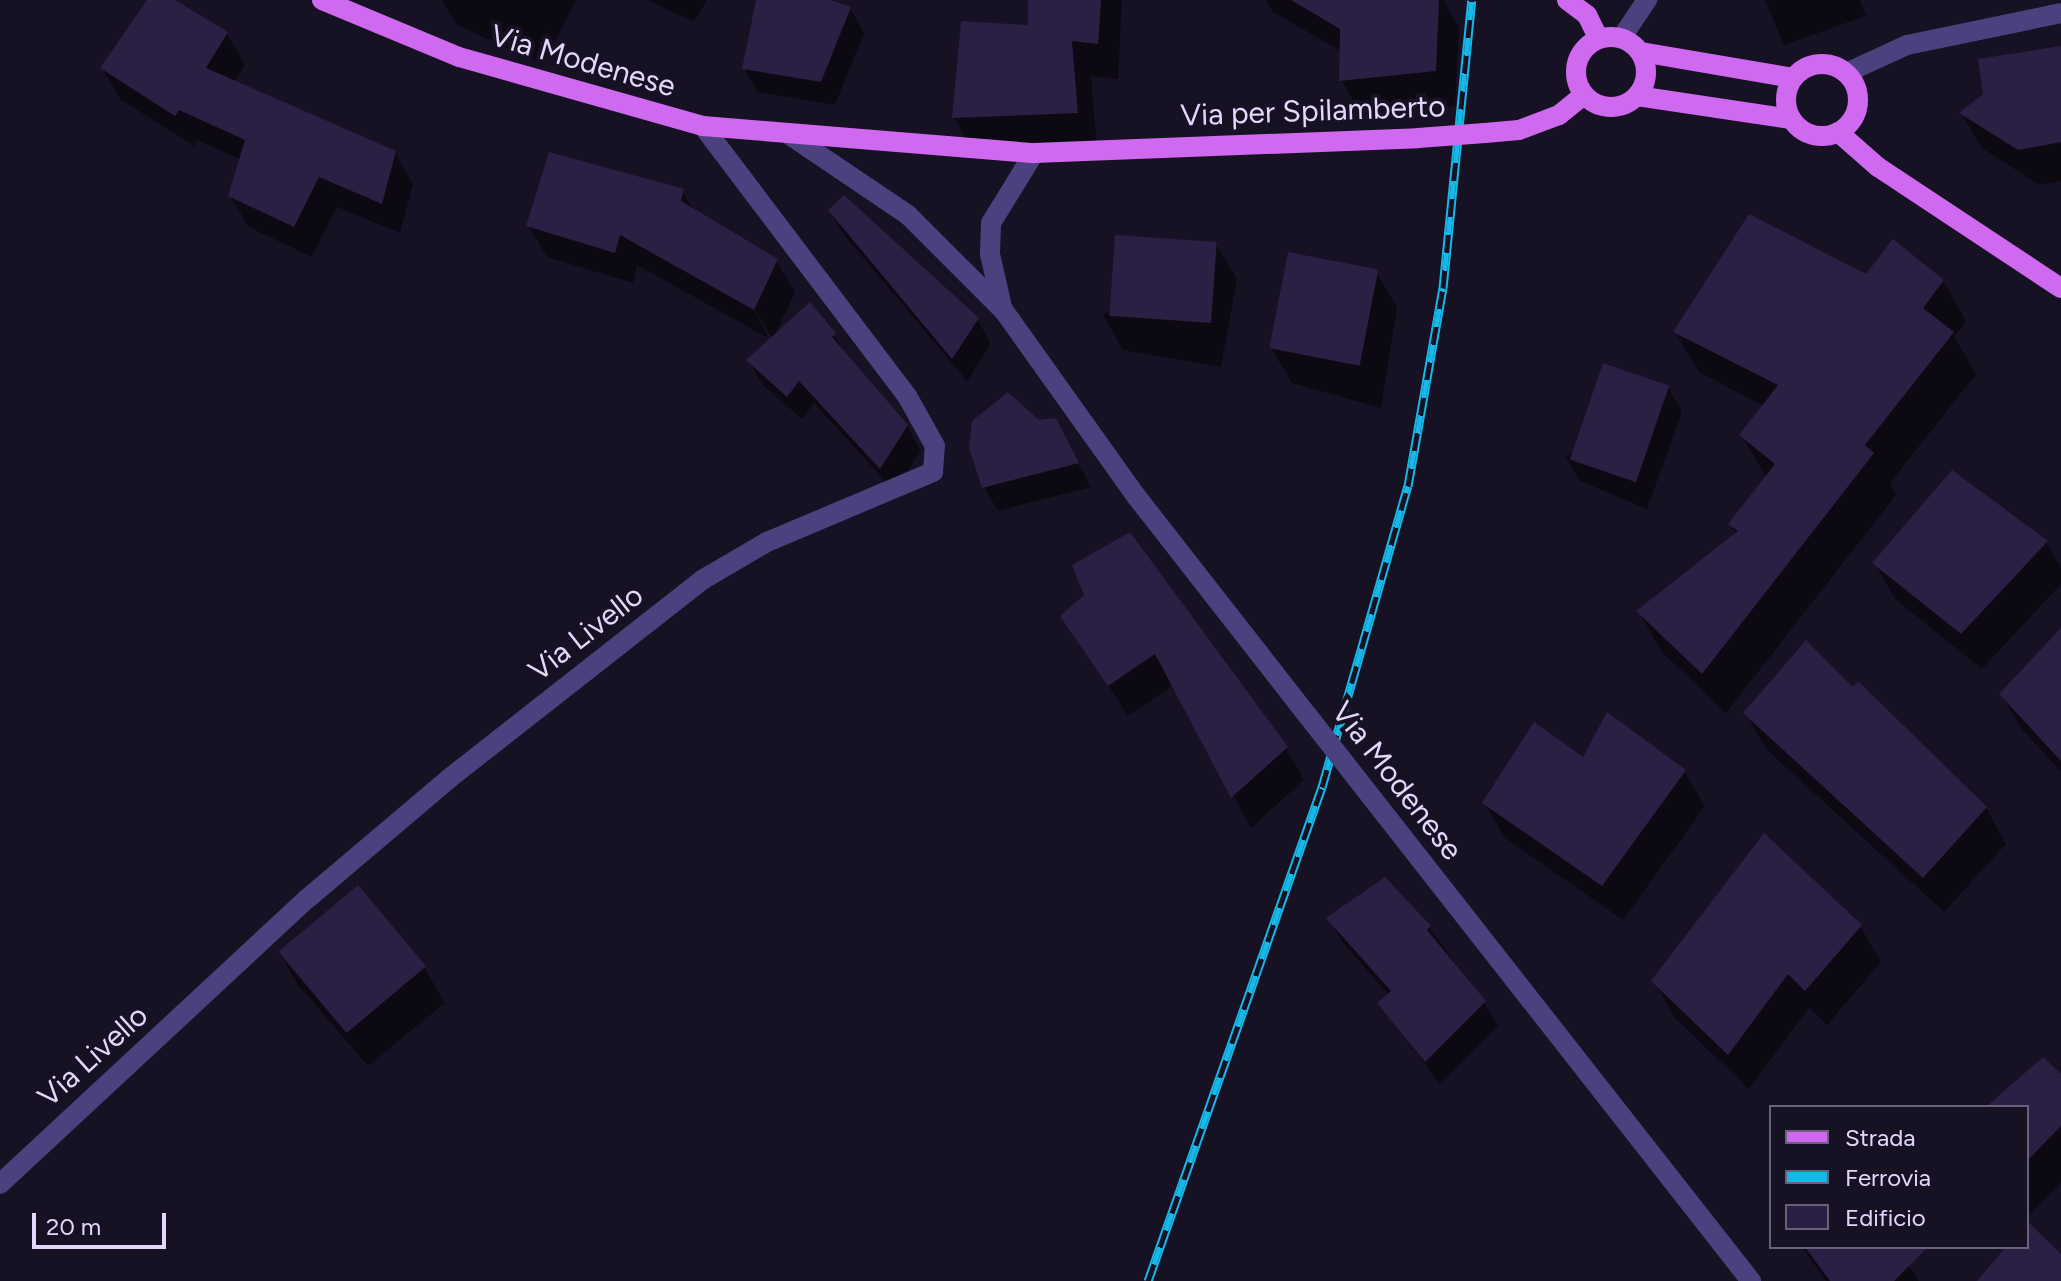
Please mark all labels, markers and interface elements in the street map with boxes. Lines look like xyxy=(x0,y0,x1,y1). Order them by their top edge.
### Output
street label: Via Modenese xyxy=(486,17,680,105)
street label: Via per Spilamberto xyxy=(1180,88,1446,134)
street label: Via Livello xyxy=(522,577,650,689)
street label: Via Modenese xyxy=(1324,695,1470,867)
street label: Via Livello xyxy=(31,997,155,1115)
legend xyxy=(1769,1105,2029,1249)
text: Strada xyxy=(1845,1123,1915,1152)
text: Ferrovia xyxy=(1845,1163,1931,1192)
scale bar xyxy=(36,1197,170,1247)
text: Edificio xyxy=(1845,1203,1926,1232)
text: 20 m xyxy=(46,1212,101,1241)

